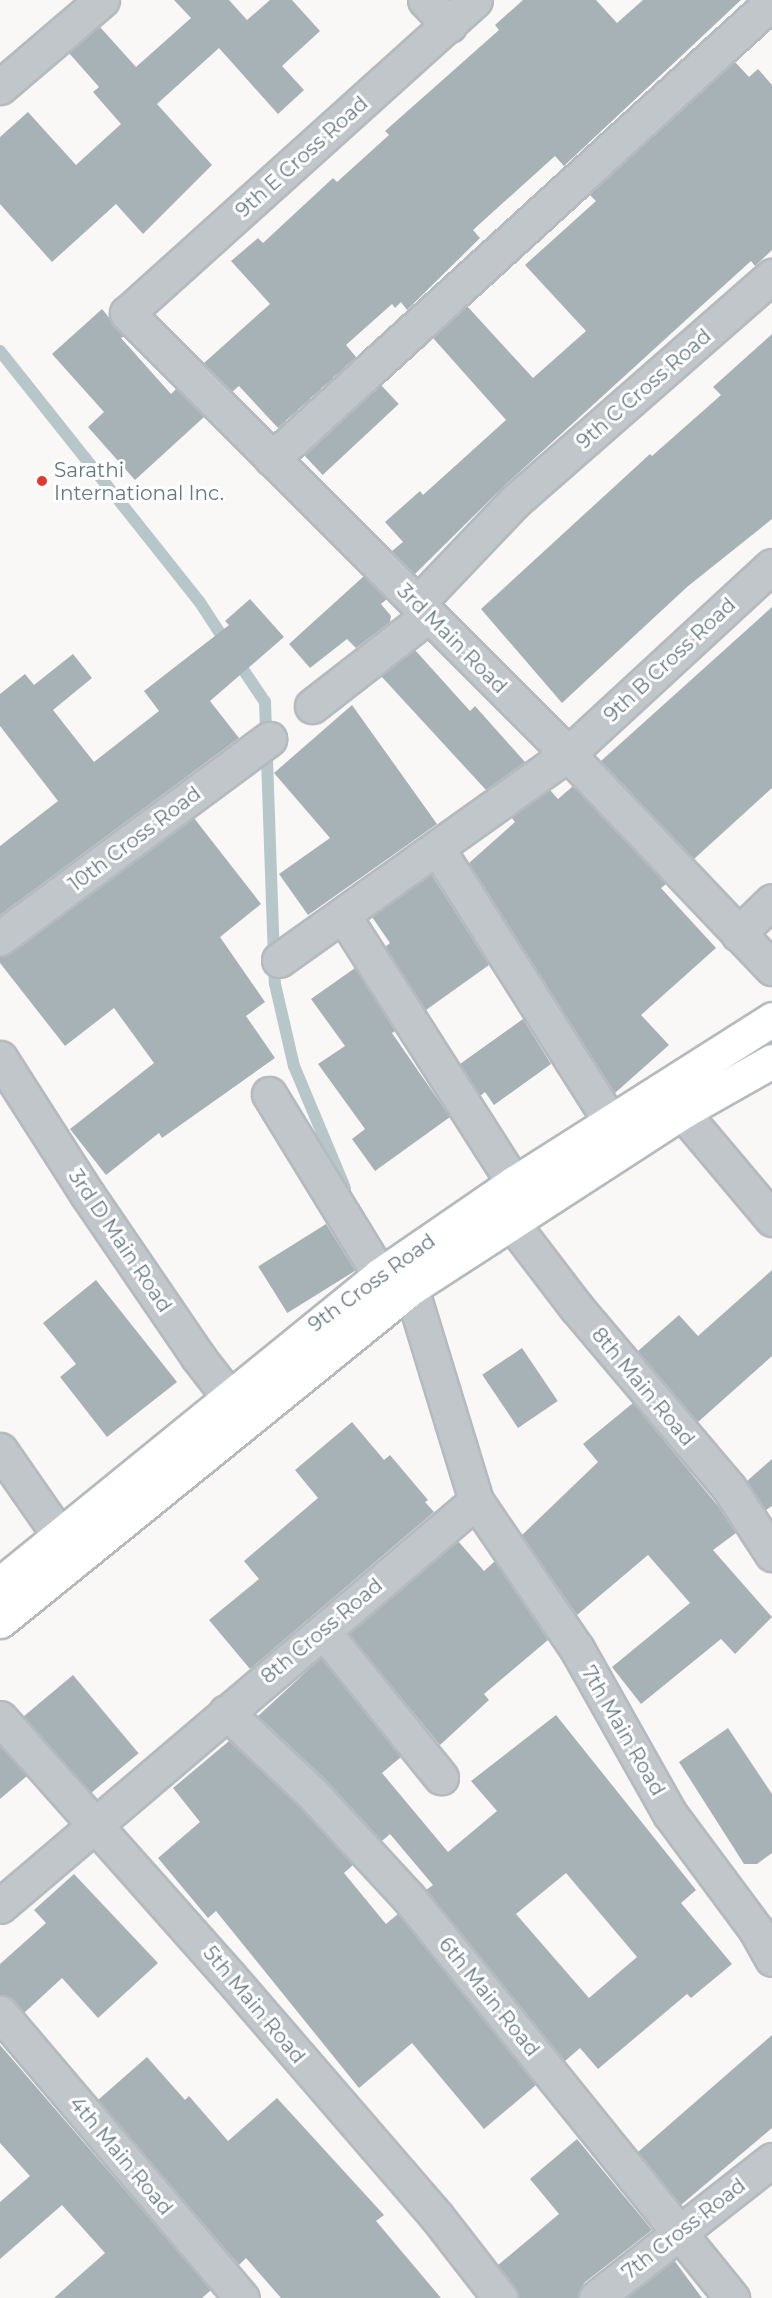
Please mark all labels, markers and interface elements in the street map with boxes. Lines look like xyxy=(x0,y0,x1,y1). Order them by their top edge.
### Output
street label: 9th E Cross Road xyxy=(231,91,373,223)
street label: 9th C Cross Road xyxy=(572,324,716,454)
place label: Sarathi International Inc. xyxy=(54,458,224,505)
marker: Sarathi International Inc. xyxy=(35,474,49,488)
street label: 3rd Main Road xyxy=(392,579,512,699)
street label: 9th B Cross Road xyxy=(599,593,741,727)
street label: 10th Cross Road xyxy=(64,782,206,896)
street label: 3rd D Main Road xyxy=(63,1165,177,1317)
street label: 9th Cross Road xyxy=(304,1229,440,1337)
street label: 8th Main Road xyxy=(587,1323,699,1451)
street label: 8th Cross Road xyxy=(256,1573,388,1689)
street label: 7th Main Road xyxy=(576,1662,670,1800)
street label: 6th Main Road xyxy=(434,1933,544,2061)
street label: 5th Main Road xyxy=(198,1942,310,2068)
street label: 4th Main Road xyxy=(64,2092,178,2220)
street label: 7th Cross Road xyxy=(618,2173,750,2285)

